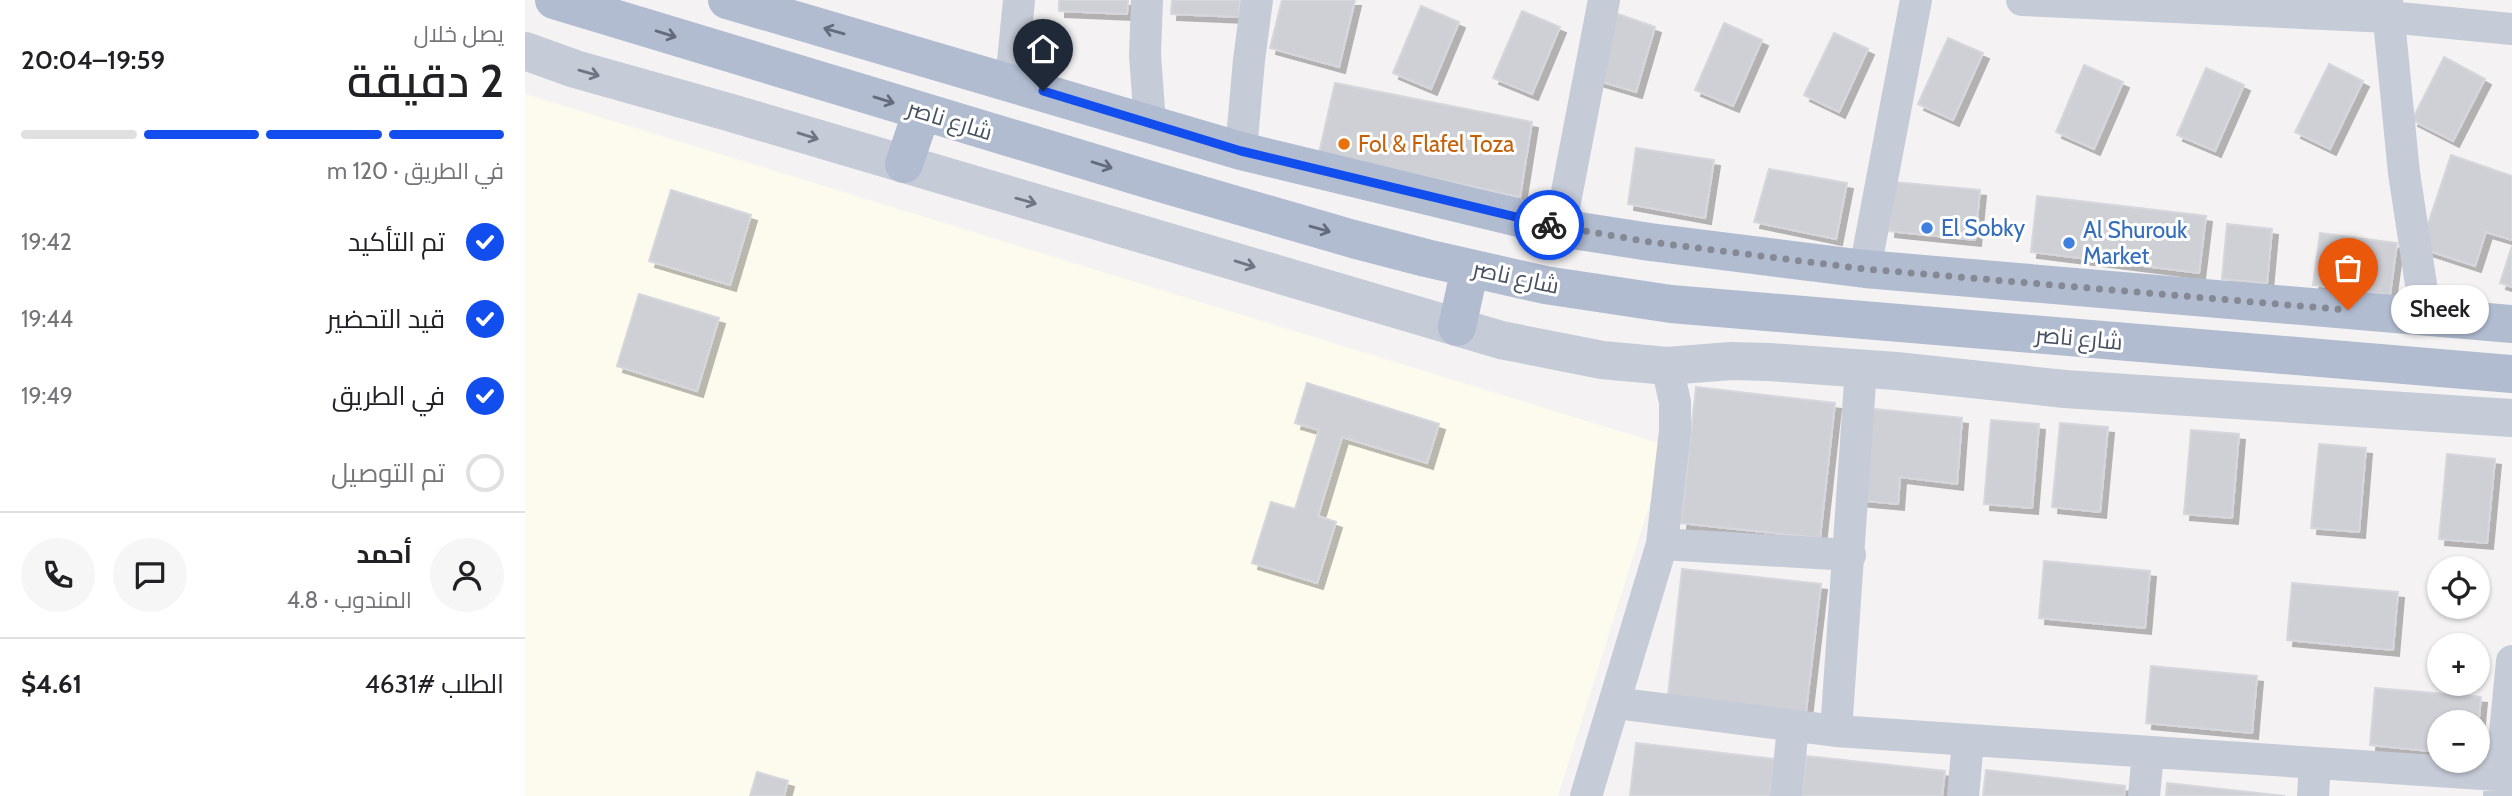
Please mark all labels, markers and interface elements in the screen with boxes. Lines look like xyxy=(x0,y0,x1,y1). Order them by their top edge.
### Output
pin xyxy=(1013,19,1073,91)
text: يصل خلال xyxy=(413,20,504,48)
one-way arrow xyxy=(823,24,846,37)
one-way arrow xyxy=(655,28,677,41)
icon: home xyxy=(1024,30,1062,68)
text: 19:59–20:04 xyxy=(21,44,165,76)
text: 2 دقيقة xyxy=(347,53,504,109)
one-way arrow xyxy=(578,68,600,81)
street label: شارع ناصر xyxy=(902,93,996,148)
one-way arrow xyxy=(873,94,895,107)
one-way arrow xyxy=(797,130,819,143)
place label: Fol & Flafel Toza xyxy=(1358,130,1514,158)
marker: Fol & Flafel Toza xyxy=(1336,136,1352,152)
text: في الطريق · 120 m xyxy=(327,157,504,185)
one-way arrow xyxy=(1091,160,1113,173)
courier xyxy=(1514,190,1584,260)
one-way arrow xyxy=(1015,195,1037,208)
icon: bike xyxy=(1530,206,1568,244)
place label: El Sobky xyxy=(1941,214,2025,242)
place label: Al Shurouk Market xyxy=(2083,216,2188,270)
marker: El Sobky xyxy=(1919,220,1935,236)
icon: check xyxy=(466,223,504,261)
one-way arrow xyxy=(1309,223,1331,236)
text: تم التأكيد xyxy=(348,226,445,258)
text: 19:42 xyxy=(21,228,72,256)
marker: Al Shurouk Market xyxy=(2061,235,2077,251)
pin xyxy=(2318,238,2378,310)
icon: bag xyxy=(2329,249,2367,287)
street label: شارع ناصر xyxy=(1468,254,1562,302)
one-way arrow xyxy=(1233,259,1255,272)
callout: Sheek xyxy=(2390,286,2488,334)
text: Sheek xyxy=(2410,295,2470,323)
icon: check xyxy=(466,300,504,338)
text: قيد التحضير xyxy=(327,303,445,335)
text: 19:44 xyxy=(21,305,73,333)
street label: شارع ناصر xyxy=(2032,320,2124,358)
icon: check xyxy=(466,377,504,415)
text: في الطريق xyxy=(332,380,445,412)
text: 19:49 xyxy=(21,382,73,410)
text: تم التوصيل xyxy=(331,457,445,489)
button: phone xyxy=(21,538,95,612)
button: chat xyxy=(113,538,187,612)
text: أحمد xyxy=(356,538,412,570)
button: person xyxy=(430,538,504,612)
map controls xyxy=(2427,556,2490,773)
button: locate xyxy=(2427,556,2490,619)
text: المندوب · 4.8 xyxy=(287,586,412,614)
button: + xyxy=(2427,633,2490,696)
text: $4.61 xyxy=(21,668,82,700)
text: الطلب #4631 xyxy=(365,668,504,700)
button: − xyxy=(2427,710,2490,773)

